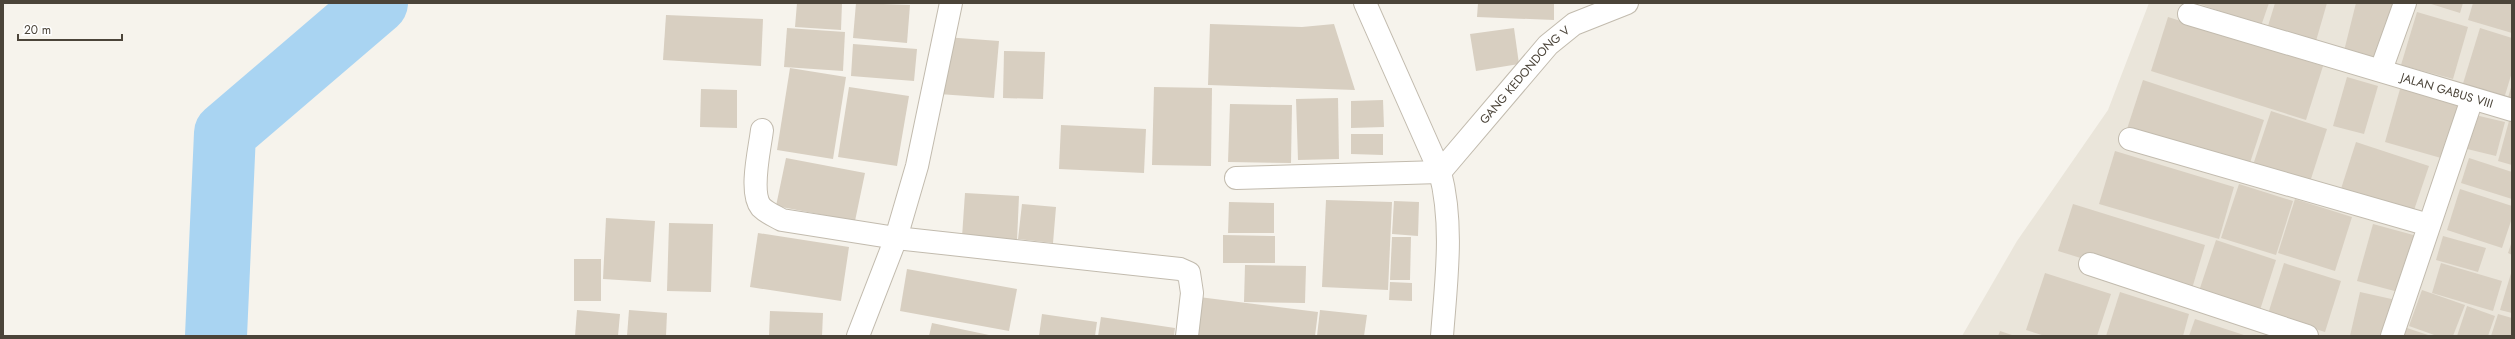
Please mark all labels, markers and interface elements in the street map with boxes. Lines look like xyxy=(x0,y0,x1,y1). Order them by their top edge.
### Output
scale bar xyxy=(18,16,122,42)
text: 20 m xyxy=(24,21,51,39)
street label: GANG KEDONDONG V xyxy=(1475,22,1574,128)
street label: JALAN GABUS VIII xyxy=(2397,68,2495,113)

